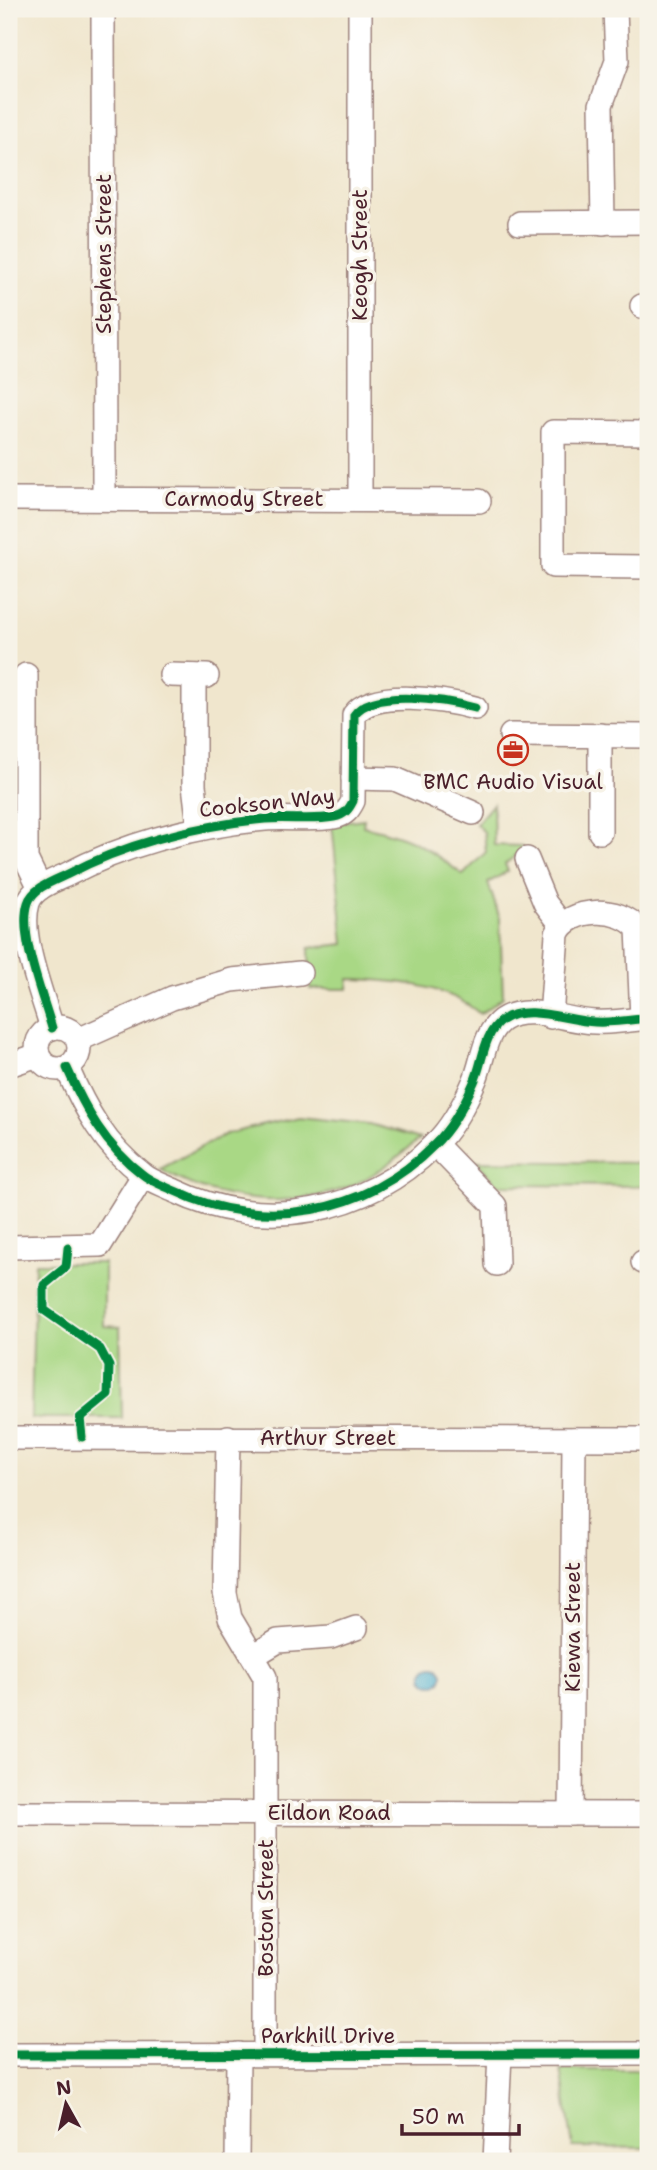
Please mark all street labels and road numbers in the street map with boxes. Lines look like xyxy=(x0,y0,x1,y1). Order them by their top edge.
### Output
street label: Stephens Street xyxy=(90,174,118,334)
street label: Keogh Street xyxy=(346,189,374,321)
street label: Carmody Street xyxy=(164,485,324,513)
street label: Cookson Way xyxy=(198,782,336,824)
street label: Arthur Street xyxy=(260,1424,396,1452)
street label: Kiewa Street xyxy=(559,1562,587,1692)
street label: Eildon Road xyxy=(267,1799,391,1827)
street label: Boston Street xyxy=(252,1839,280,1977)
street label: Parkhill Drive xyxy=(261,2022,395,2050)

